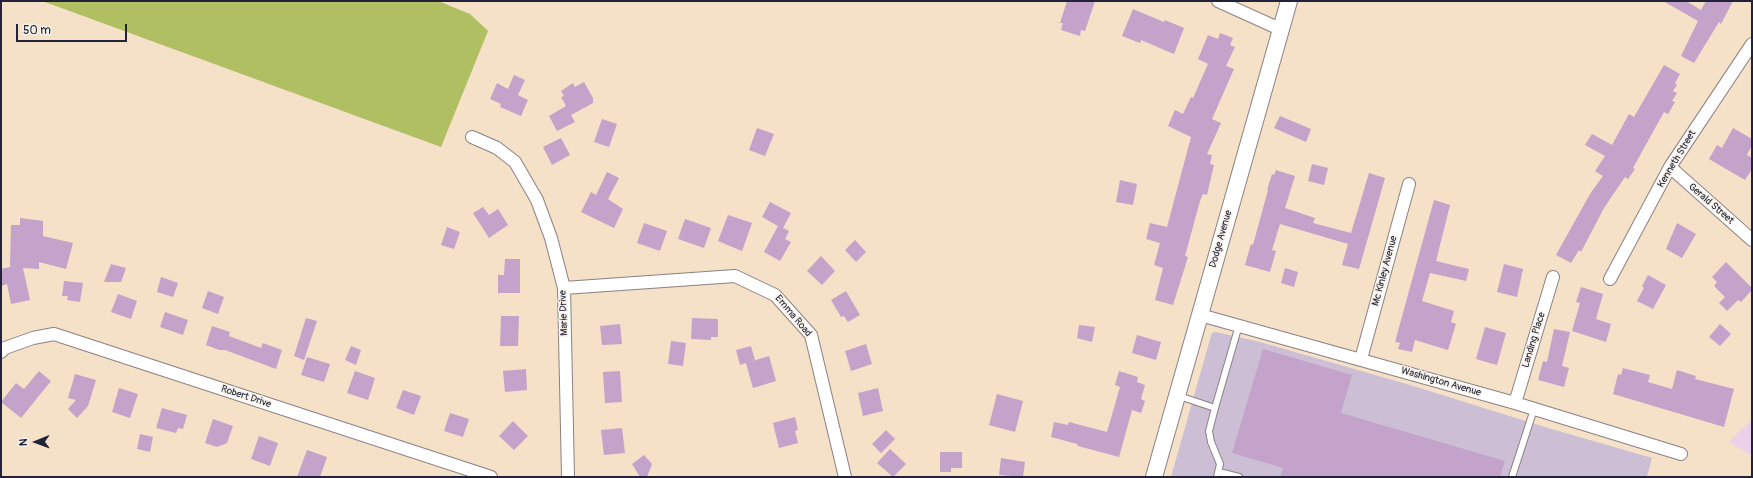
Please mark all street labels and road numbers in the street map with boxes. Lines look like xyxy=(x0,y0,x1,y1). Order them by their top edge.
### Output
street label: Kenneth Street xyxy=(1655,128,1699,190)
street label: Gerald Street xyxy=(1686,181,1736,227)
street label: Dodge Avenue xyxy=(1207,209,1235,269)
street label: Mc Kinley Avenue xyxy=(1370,235,1400,307)
street label: Marie Drive xyxy=(557,290,571,336)
street label: Emma Road xyxy=(772,293,814,339)
street label: Landing Place xyxy=(1520,311,1548,369)
street label: Washington Avenue xyxy=(1400,365,1482,399)
street label: Robert Drive xyxy=(219,383,273,411)

